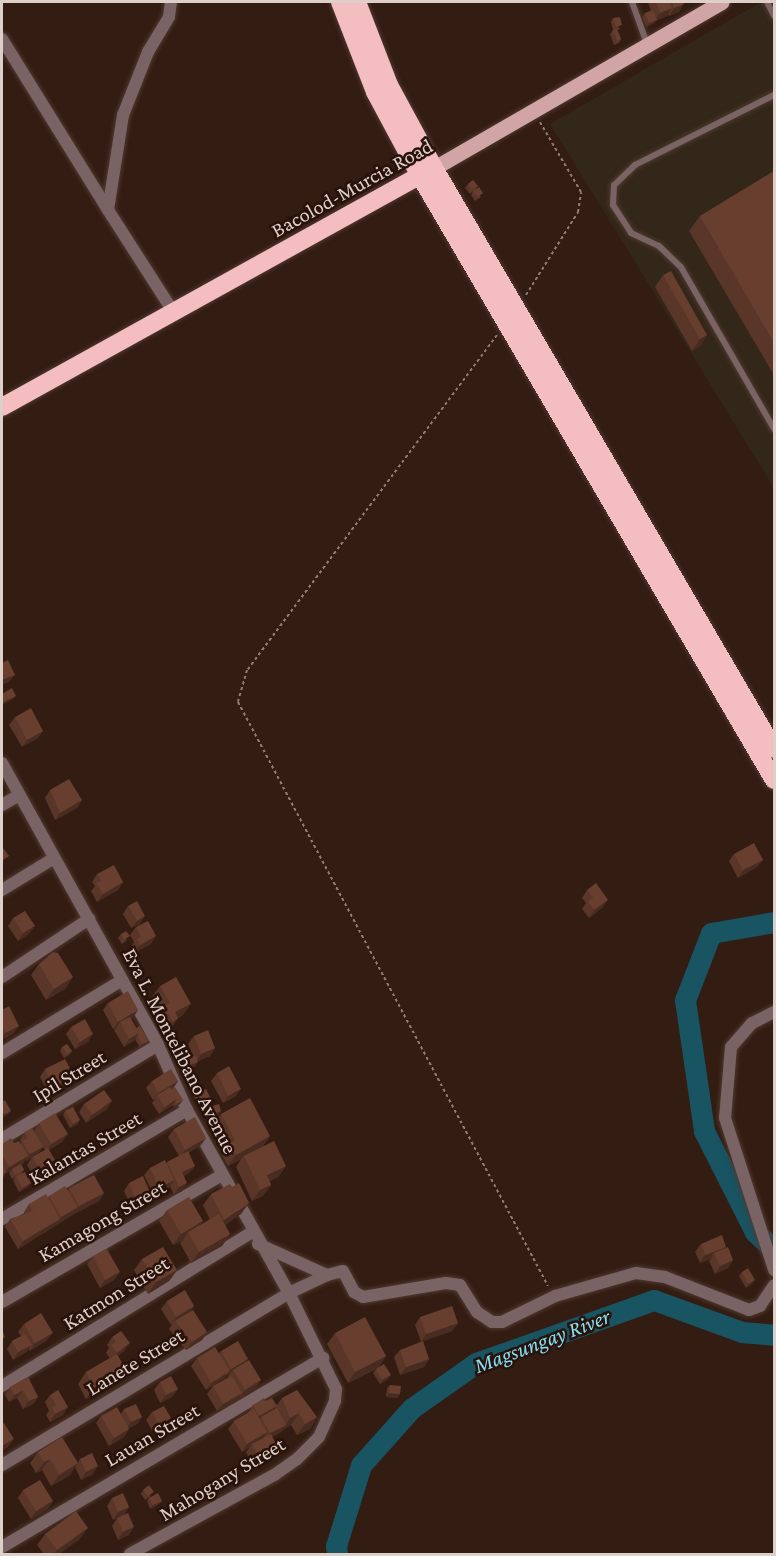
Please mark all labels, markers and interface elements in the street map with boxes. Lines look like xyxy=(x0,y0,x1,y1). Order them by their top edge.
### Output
street label: Bacolod-Murcia Road xyxy=(267,133,437,243)
street label: Eva L. Montelibano Avenue xyxy=(117,944,243,1158)
street label: Ipil Street xyxy=(28,1044,110,1108)
street label: Kalantas Street xyxy=(24,1106,146,1190)
street label: Kamagong Street xyxy=(34,1174,170,1268)
street label: Katmon Street xyxy=(58,1250,174,1336)
water label: Magsungay River xyxy=(470,1303,614,1379)
street label: Lanete Street xyxy=(81,1323,189,1401)
street label: Lauan Street xyxy=(100,1398,204,1472)
street label: Mahogany Street xyxy=(154,1431,290,1527)

